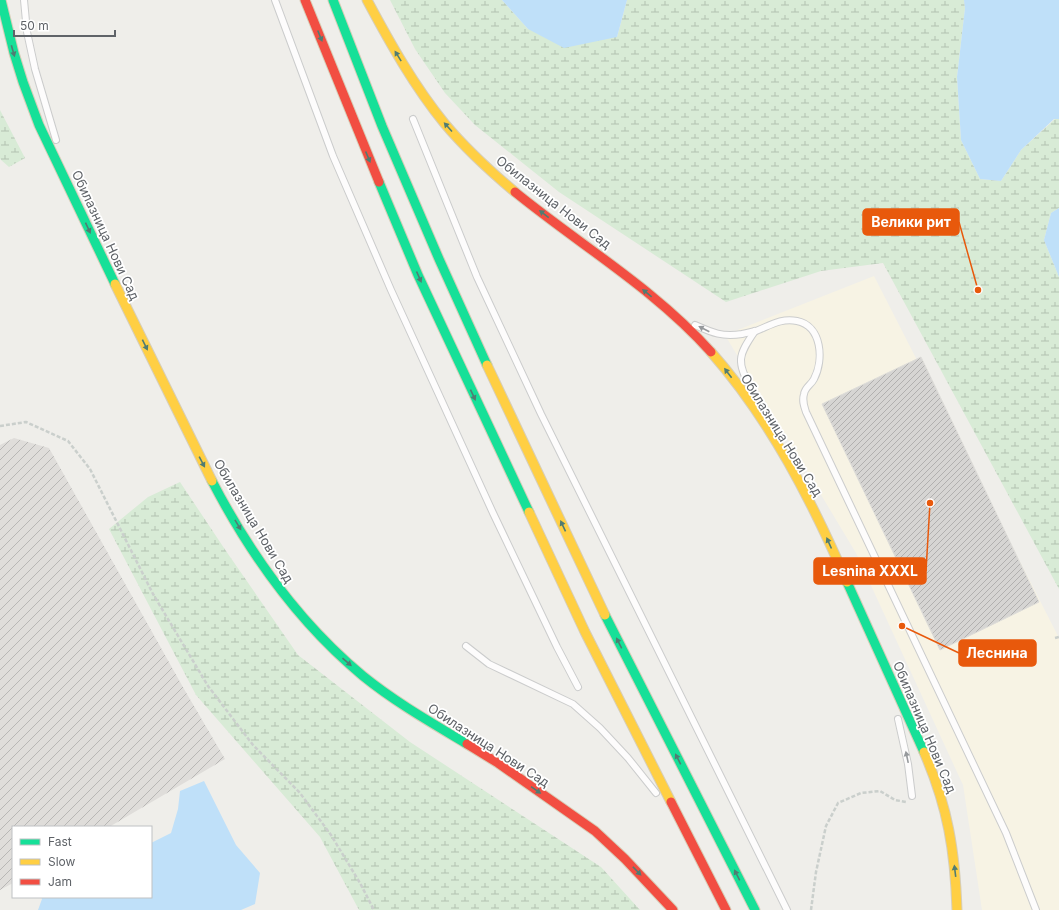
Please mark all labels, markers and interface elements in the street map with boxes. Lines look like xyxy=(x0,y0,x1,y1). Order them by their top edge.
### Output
scale bar xyxy=(14,12,115,38)
text: 50 m xyxy=(20,18,49,33)
one-way arrow xyxy=(317,31,323,43)
one-way arrow xyxy=(10,46,16,58)
one-way arrow xyxy=(394,50,401,62)
one-way arrow xyxy=(444,122,453,131)
one-way arrow xyxy=(365,151,371,163)
street label: Обилазница Нови Сад xyxy=(493,152,615,252)
street label: Обилазница Нови Сад xyxy=(69,167,143,303)
one-way arrow xyxy=(538,209,549,218)
callout: Велики рит xyxy=(863,209,959,235)
text: Велики рит xyxy=(871,213,951,230)
one-way arrow xyxy=(85,223,91,234)
one-way arrow xyxy=(416,271,422,282)
one-way arrow xyxy=(642,288,652,297)
one-way arrow xyxy=(698,326,710,332)
one-way arrow xyxy=(141,340,148,351)
one-way arrow xyxy=(724,367,732,378)
street label: Обилазница Нови Сад xyxy=(738,371,826,499)
one-way arrow xyxy=(470,389,476,401)
one-way arrow xyxy=(199,456,206,468)
street label: Обилазница Нови Сад xyxy=(211,456,297,586)
one-way arrow xyxy=(234,520,242,530)
one-way arrow xyxy=(560,521,566,532)
one-way arrow xyxy=(826,538,832,549)
callout: Lesnina XXXL xyxy=(814,558,926,584)
text: Lesnina XXXL xyxy=(822,562,918,579)
one-way arrow xyxy=(616,638,622,649)
callout: Леснина xyxy=(959,640,1036,666)
text: Леснина xyxy=(966,644,1028,661)
one-way arrow xyxy=(342,657,352,667)
street label: Обилазница Нови Сад xyxy=(890,659,960,795)
street label: Обилазница Нови Сад xyxy=(425,700,553,790)
one-way arrow xyxy=(903,751,909,763)
one-way arrow xyxy=(675,754,681,765)
one-way arrow xyxy=(530,786,541,794)
legend xyxy=(12,826,152,898)
text: Fast xyxy=(48,834,72,849)
text: Slow xyxy=(48,854,76,869)
one-way arrow xyxy=(952,865,958,877)
one-way arrow xyxy=(632,866,642,876)
one-way arrow xyxy=(734,870,740,881)
text: Jam xyxy=(48,874,72,889)

